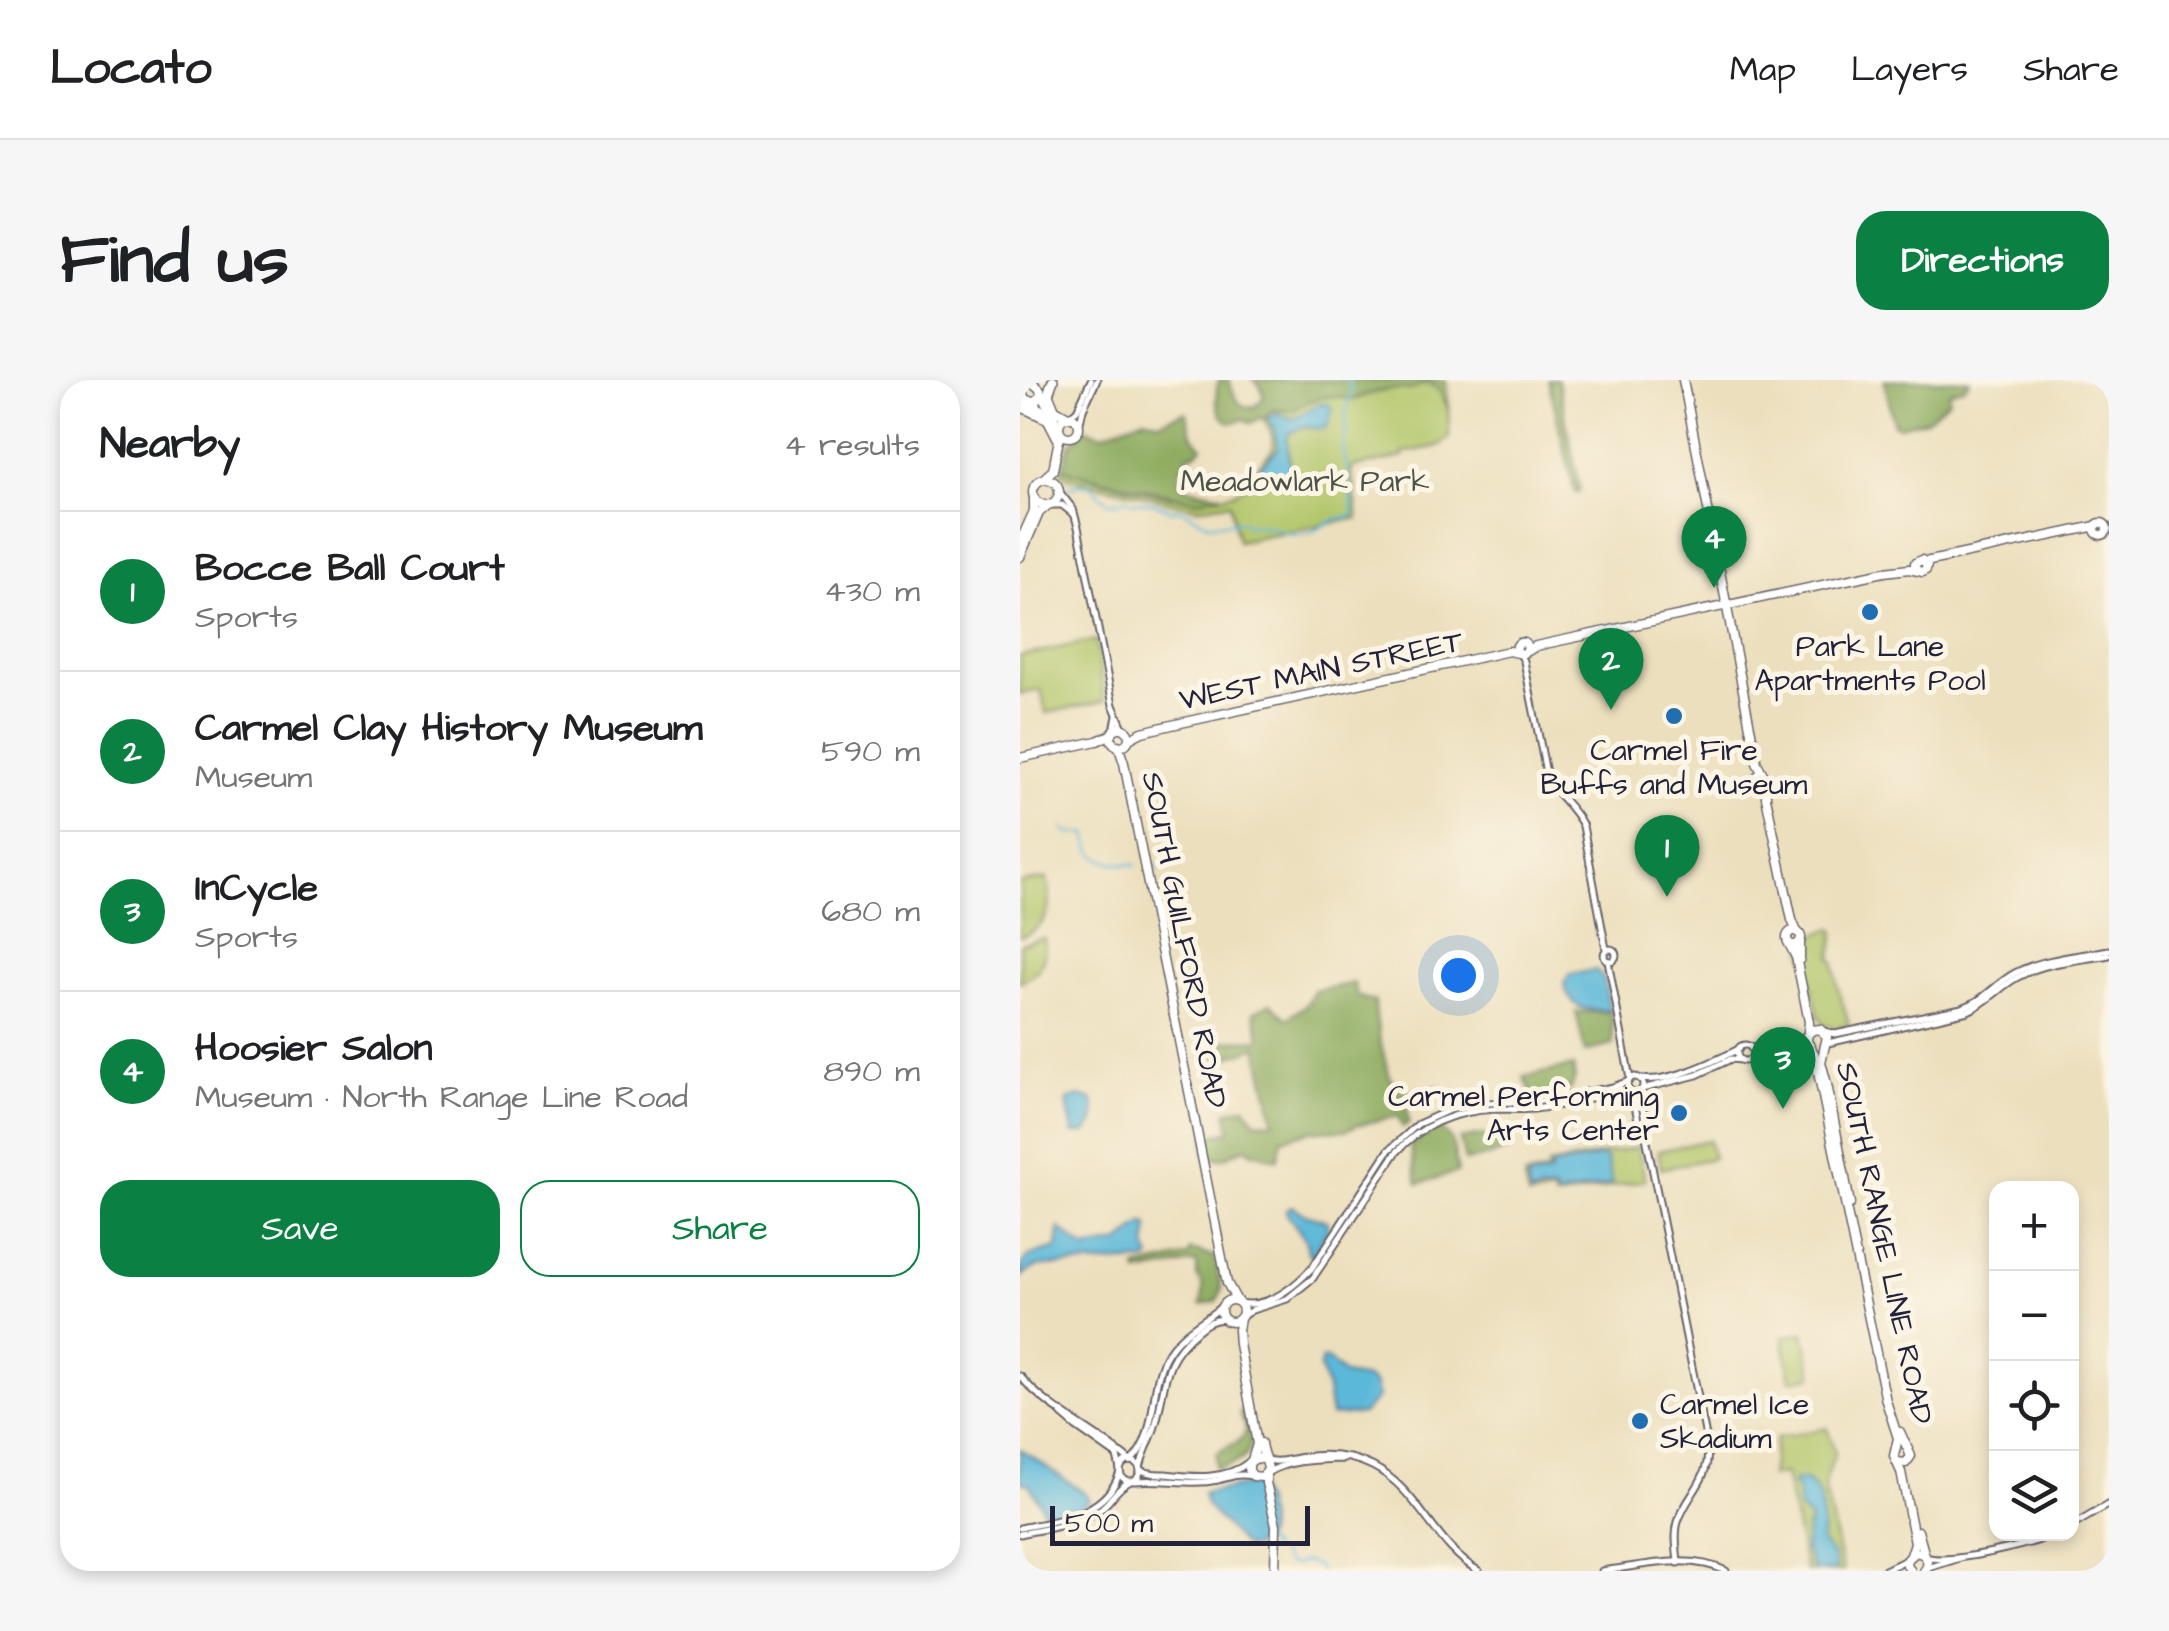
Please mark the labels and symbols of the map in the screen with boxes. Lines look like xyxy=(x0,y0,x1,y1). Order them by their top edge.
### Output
park label: Meadowlark Park xyxy=(1180,461,1430,503)
pin: 4 xyxy=(1682,506,1746,588)
marker: Park Lane Apartments Pool xyxy=(1859,601,1881,623)
street label: WEST MAIN STREET xyxy=(1176,620,1467,722)
place label: Park Lane Apartments Pool xyxy=(1754,626,1986,702)
pin: 2 xyxy=(1578,628,1644,710)
marker: Carmel Fire Buffs and Museum xyxy=(1663,705,1685,727)
place label: Carmel Fire Buffs and Museum xyxy=(1541,730,1808,806)
street label: SOUTH GUILFORD ROAD xyxy=(1131,768,1237,1112)
pin: 1 xyxy=(1634,814,1700,897)
your location xyxy=(1433,950,1484,1001)
pin: 3 xyxy=(1750,1026,1816,1109)
street label: SOUTH RANGE LINE ROAD xyxy=(1825,1058,1943,1428)
place label: Carmel Performing Arts Center xyxy=(1388,1076,1659,1152)
marker: Carmel Performing Arts Center xyxy=(1668,1102,1690,1124)
place label: Carmel Ice Skadium xyxy=(1660,1384,1809,1460)
marker: Carmel Ice Skadium xyxy=(1629,1410,1651,1432)
scale bar xyxy=(1050,1501,1310,1546)

